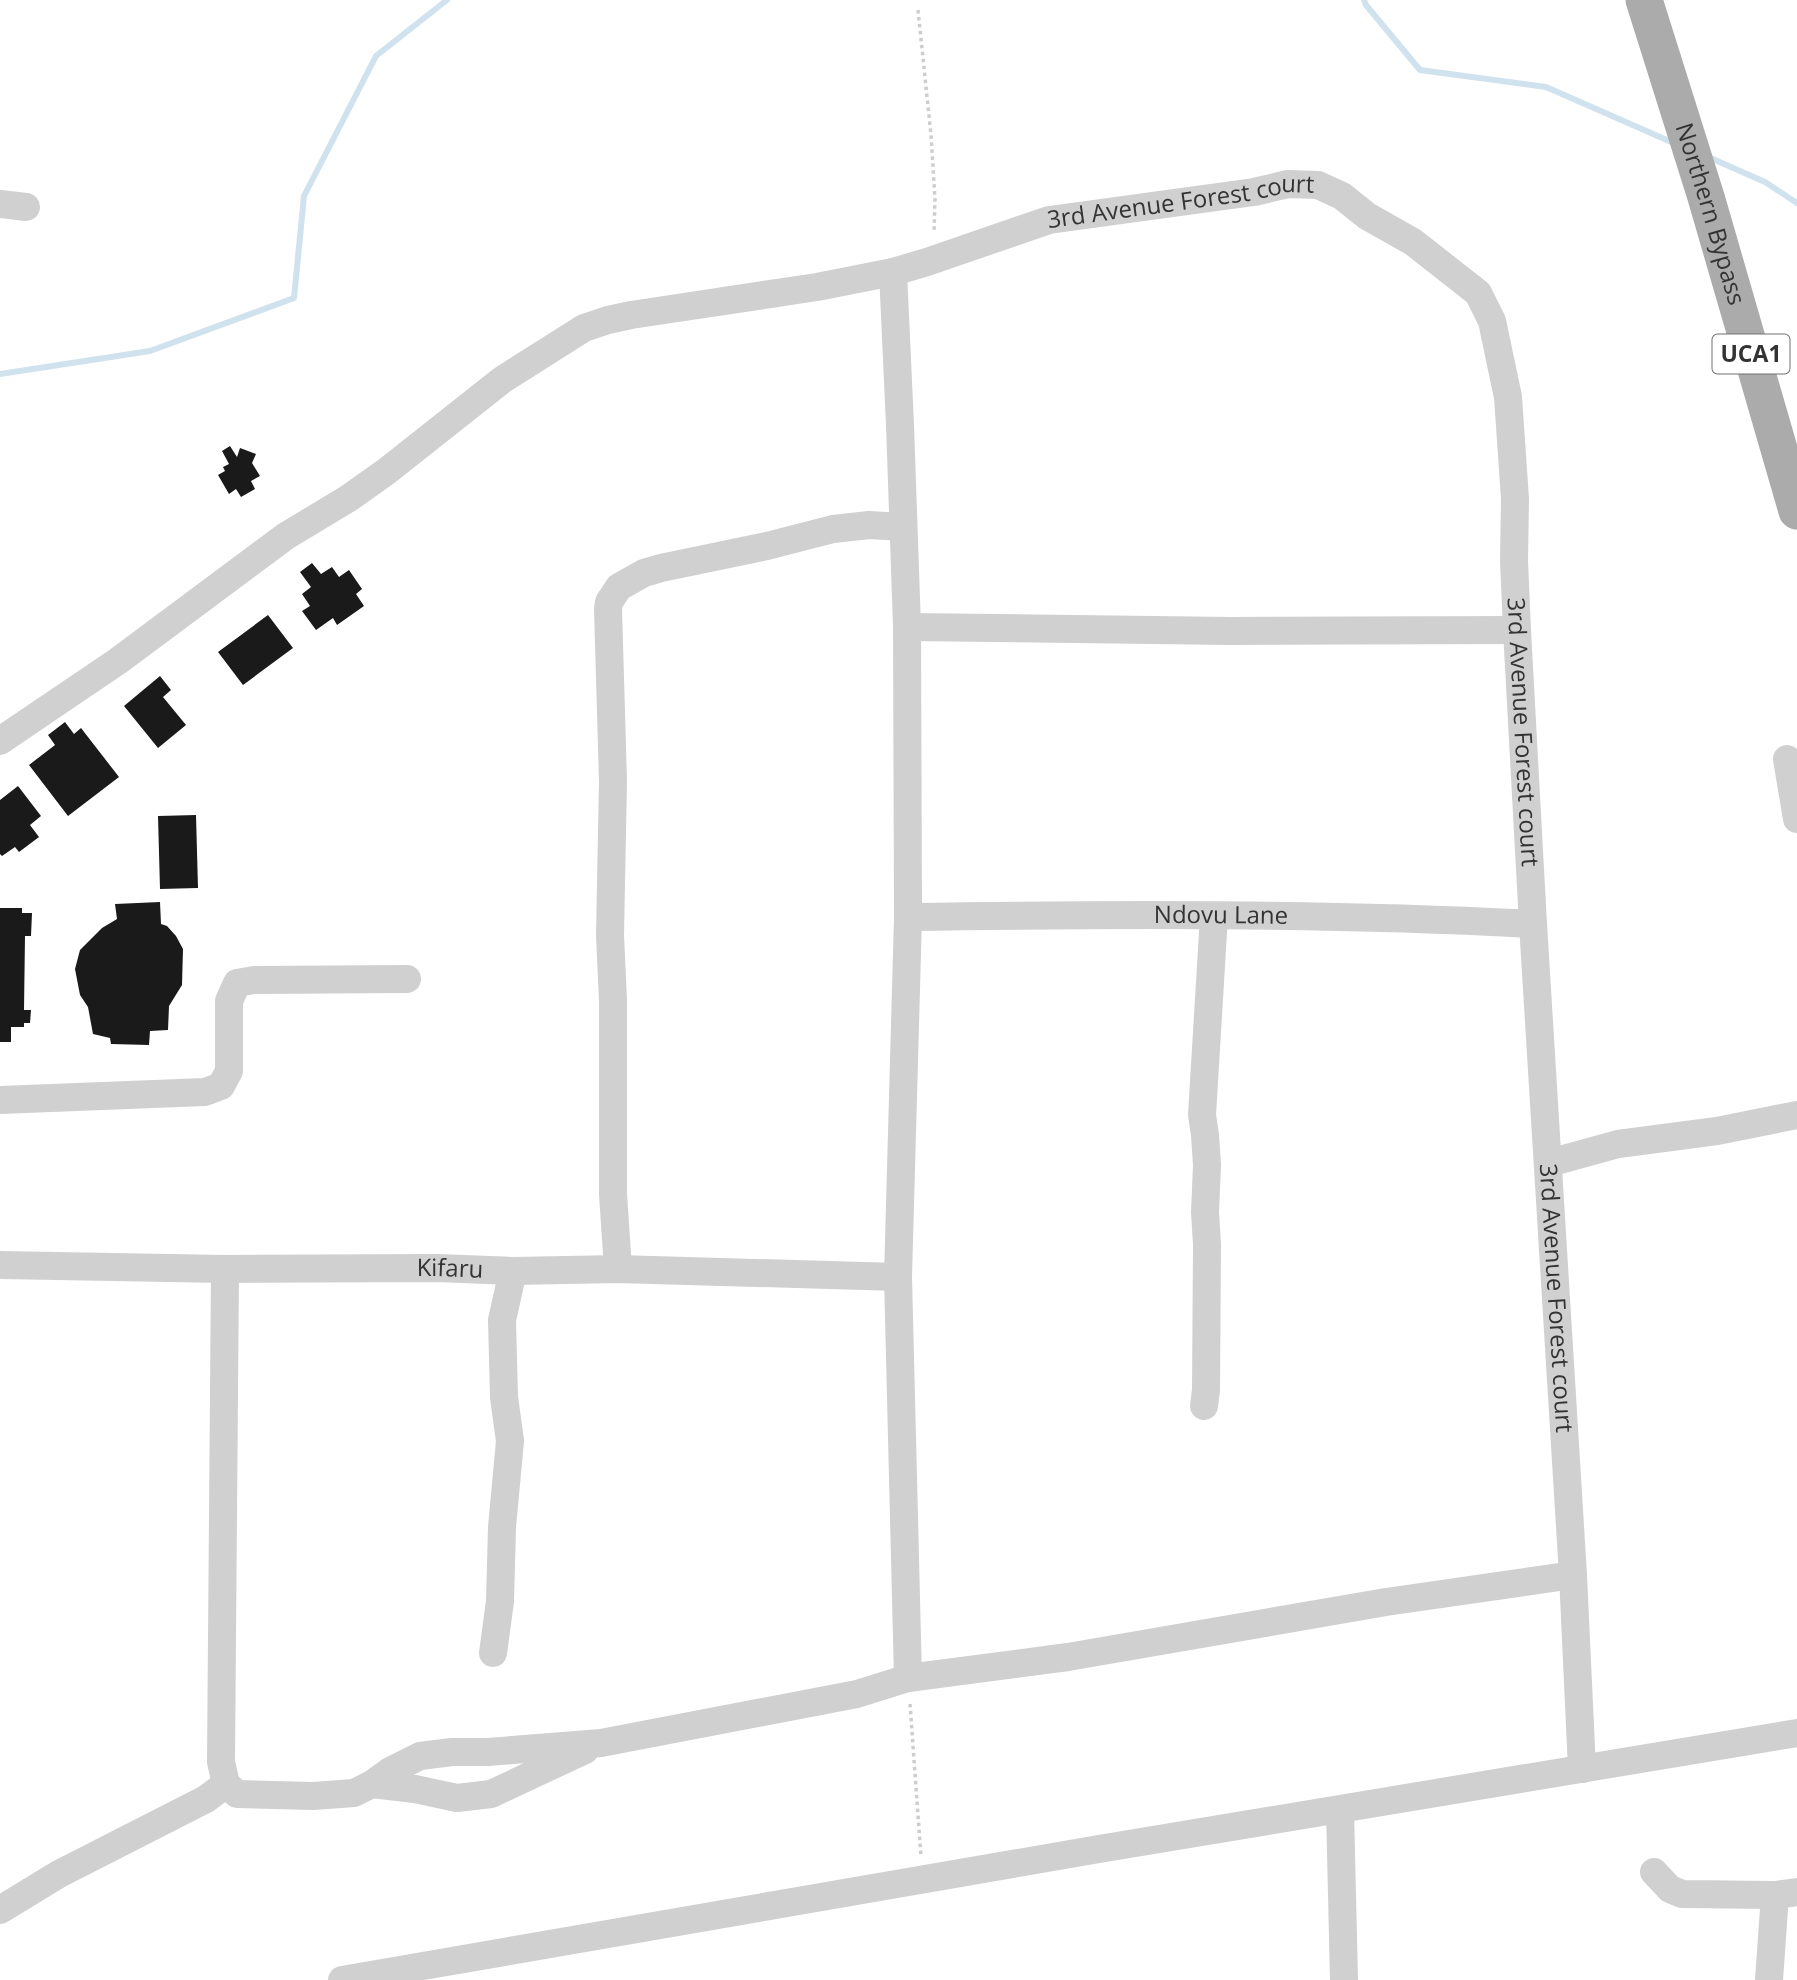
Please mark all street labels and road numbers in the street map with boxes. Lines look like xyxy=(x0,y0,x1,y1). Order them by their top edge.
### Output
street label: Northern Bypass xyxy=(1669,118,1754,308)
street label: 3rd Avenue Forest court xyxy=(1045,166,1315,235)
road number: UCA1 xyxy=(1712,334,1790,374)
street label: 3rd Avenue Forest court xyxy=(1501,597,1548,868)
street label: Ndovu Lane xyxy=(1154,897,1288,931)
street label: 3rd Avenue Forest court xyxy=(1533,1162,1582,1434)
street label: Kifaru xyxy=(417,1250,484,1285)

